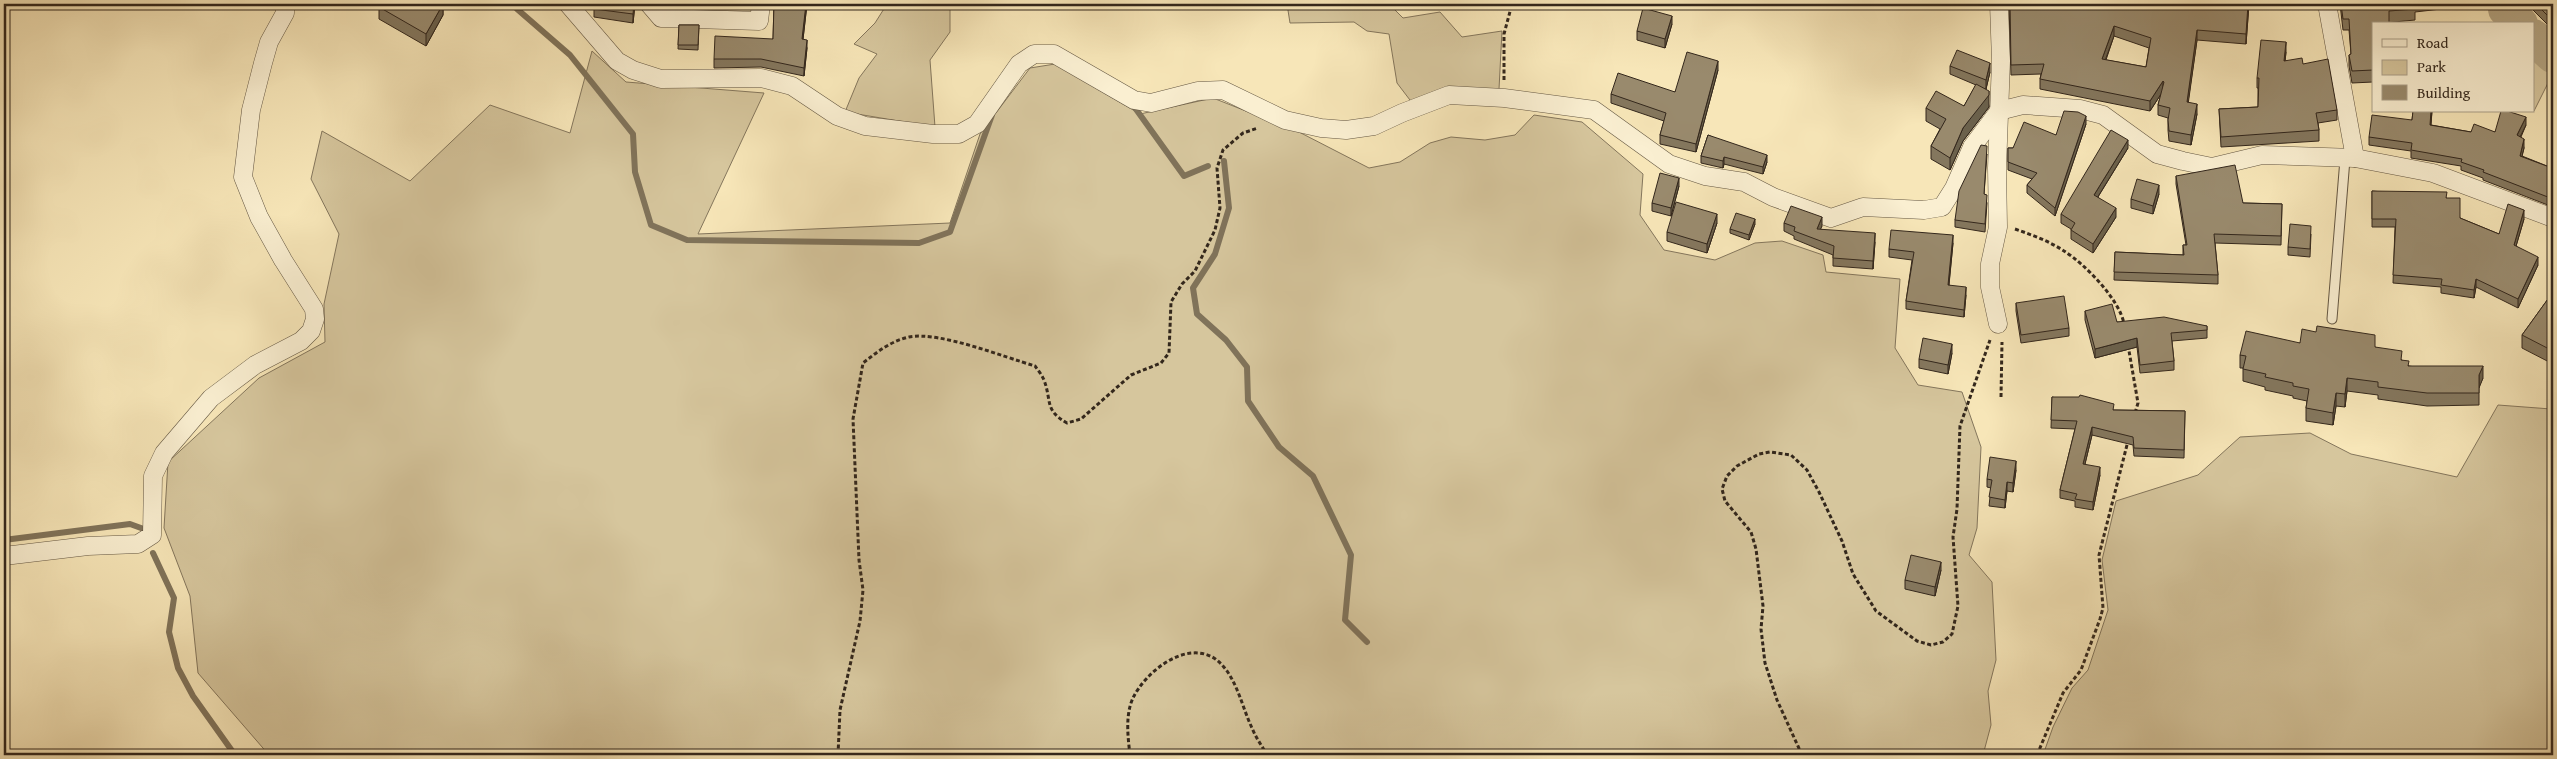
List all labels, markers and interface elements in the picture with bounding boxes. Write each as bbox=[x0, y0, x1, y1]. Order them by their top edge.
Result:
legend bbox=[2372, 22, 2534, 112]
text: Road bbox=[2417, 32, 2448, 53]
text: Park bbox=[2417, 56, 2446, 77]
text: Building bbox=[2417, 82, 2471, 103]

